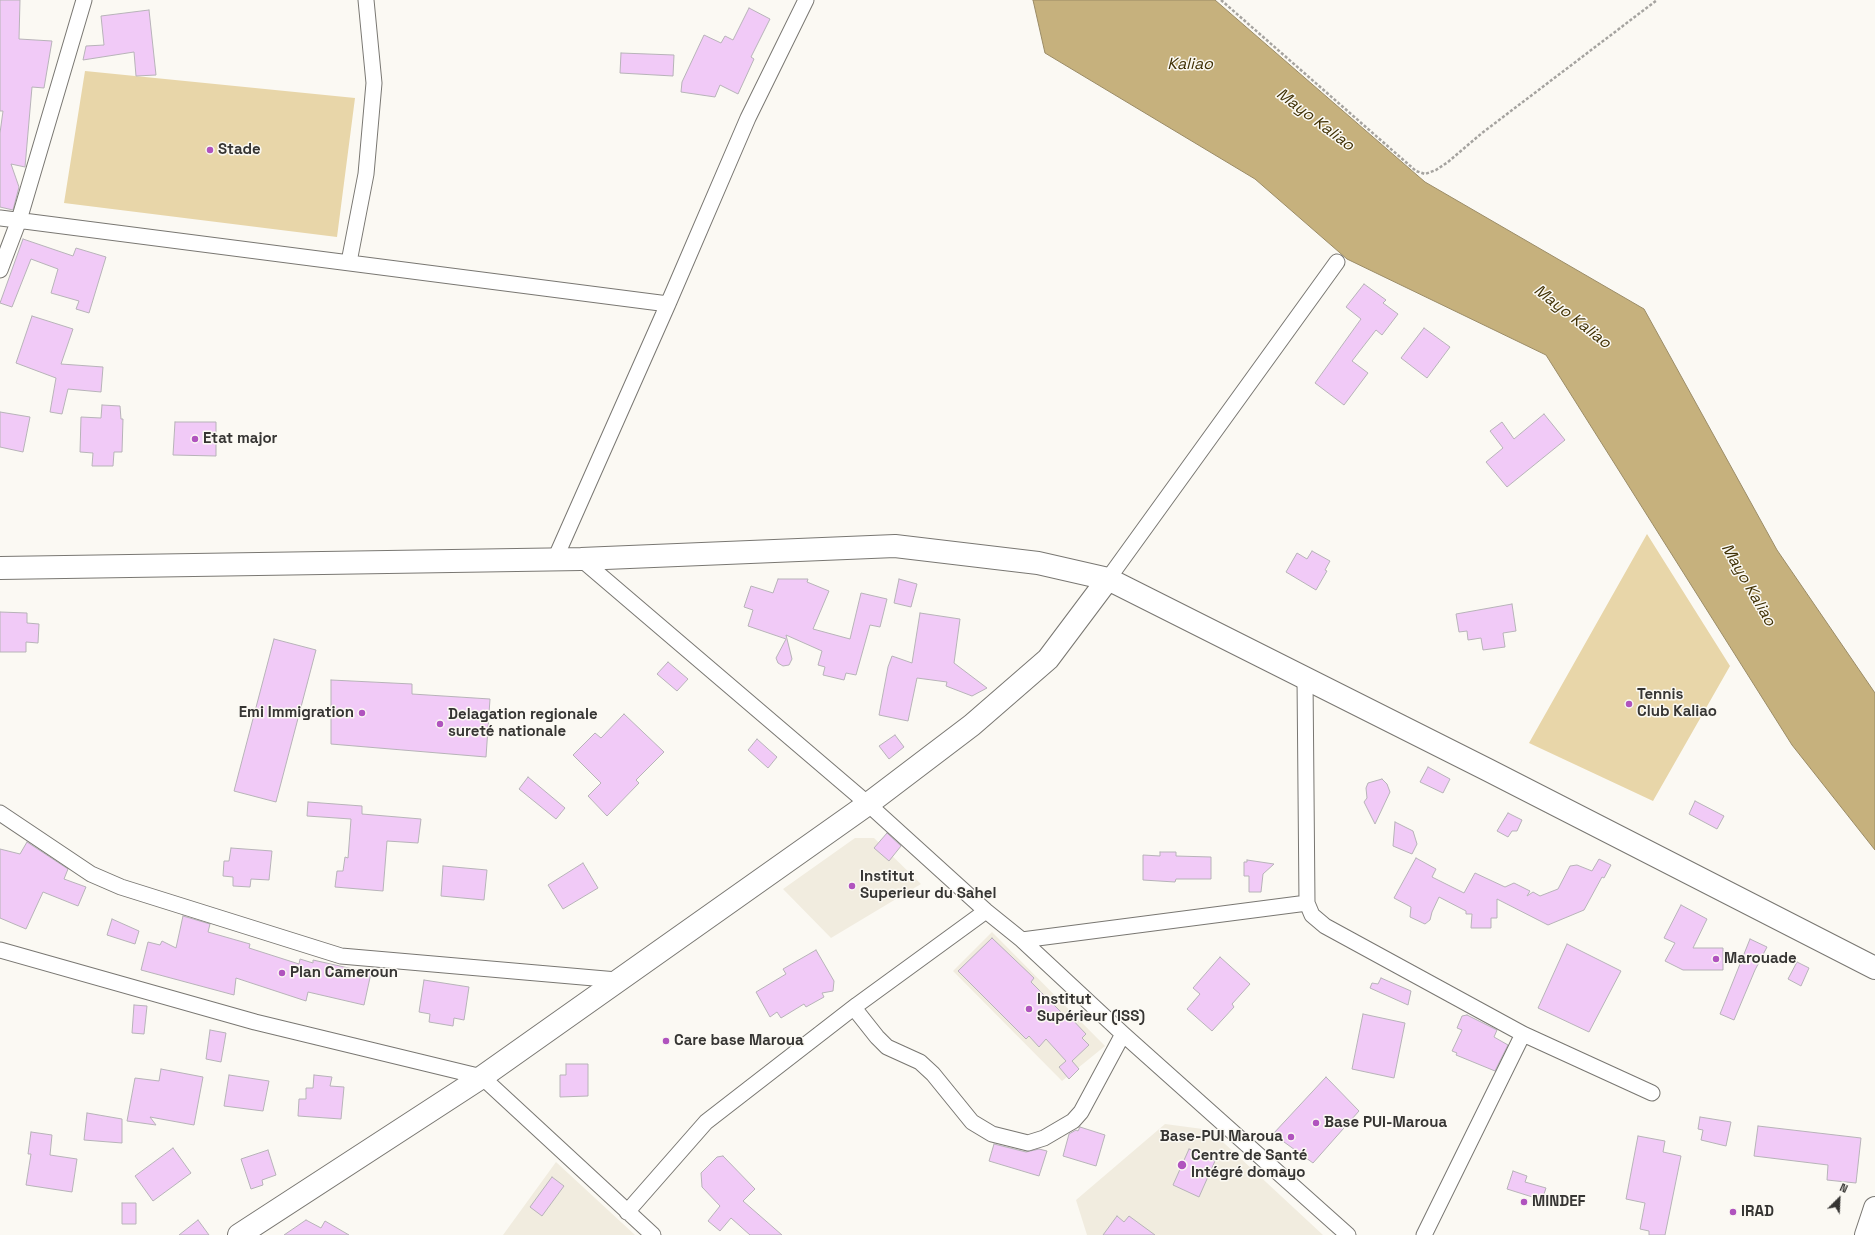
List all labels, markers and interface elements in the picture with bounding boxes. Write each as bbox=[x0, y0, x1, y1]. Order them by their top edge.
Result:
water label: Kaliao bbox=[1167, 55, 1213, 75]
water label: Mayo Kaliao bbox=[1272, 85, 1358, 155]
place label: Stade bbox=[218, 141, 261, 159]
marker: Stade bbox=[205, 145, 215, 155]
water label: Mayo Kaliao bbox=[1530, 281, 1614, 353]
place label: Etat major bbox=[203, 430, 278, 448]
marker: Etat major bbox=[190, 434, 200, 444]
water label: Mayo Kaliao bbox=[1717, 540, 1779, 630]
place label: Tennis Club Kaliao bbox=[1637, 686, 1717, 721]
marker: Tennis Club Kaliao bbox=[1624, 699, 1634, 709]
place label: Emi Immigration bbox=[239, 704, 354, 722]
place label: Delagation regionale sureté nationale bbox=[448, 706, 598, 741]
marker: Emi Immigration bbox=[357, 708, 367, 718]
marker: Delagation regionale sureté nationale bbox=[435, 719, 445, 729]
place label: Institut Superieur du Sahel bbox=[860, 868, 996, 903]
marker: Institut Superieur du Sahel bbox=[847, 881, 857, 891]
place label: Marouade bbox=[1724, 950, 1797, 968]
marker: Marouade bbox=[1711, 954, 1721, 964]
place label: Plan Cameroun bbox=[290, 964, 398, 982]
marker: Plan Cameroun bbox=[277, 968, 287, 978]
place label: Institut Supérieur (ISS) bbox=[1037, 991, 1145, 1026]
marker: Institut Supérieur (ISS) bbox=[1024, 1004, 1034, 1014]
place label: Care base Maroua bbox=[674, 1032, 804, 1050]
marker: Care base Maroua bbox=[661, 1036, 671, 1046]
place label: Base PUI-Maroua bbox=[1324, 1114, 1447, 1132]
marker: Base PUI-Maroua bbox=[1311, 1118, 1321, 1128]
place label: Base-PUI Maroua bbox=[1160, 1128, 1283, 1146]
marker: Base-PUI Maroua bbox=[1286, 1132, 1296, 1142]
place label: Centre de Santé Intégré domayo bbox=[1191, 1147, 1307, 1182]
marker: Centre de Santé Intégré domayo bbox=[1176, 1159, 1188, 1171]
north arrow bbox=[1819, 1179, 1859, 1219]
text: N bbox=[1838, 1180, 1850, 1196]
place label: MINDEF bbox=[1532, 1193, 1586, 1211]
marker: MINDEF bbox=[1519, 1197, 1529, 1207]
place label: IRAD bbox=[1741, 1203, 1774, 1221]
marker: IRAD bbox=[1728, 1207, 1738, 1217]

